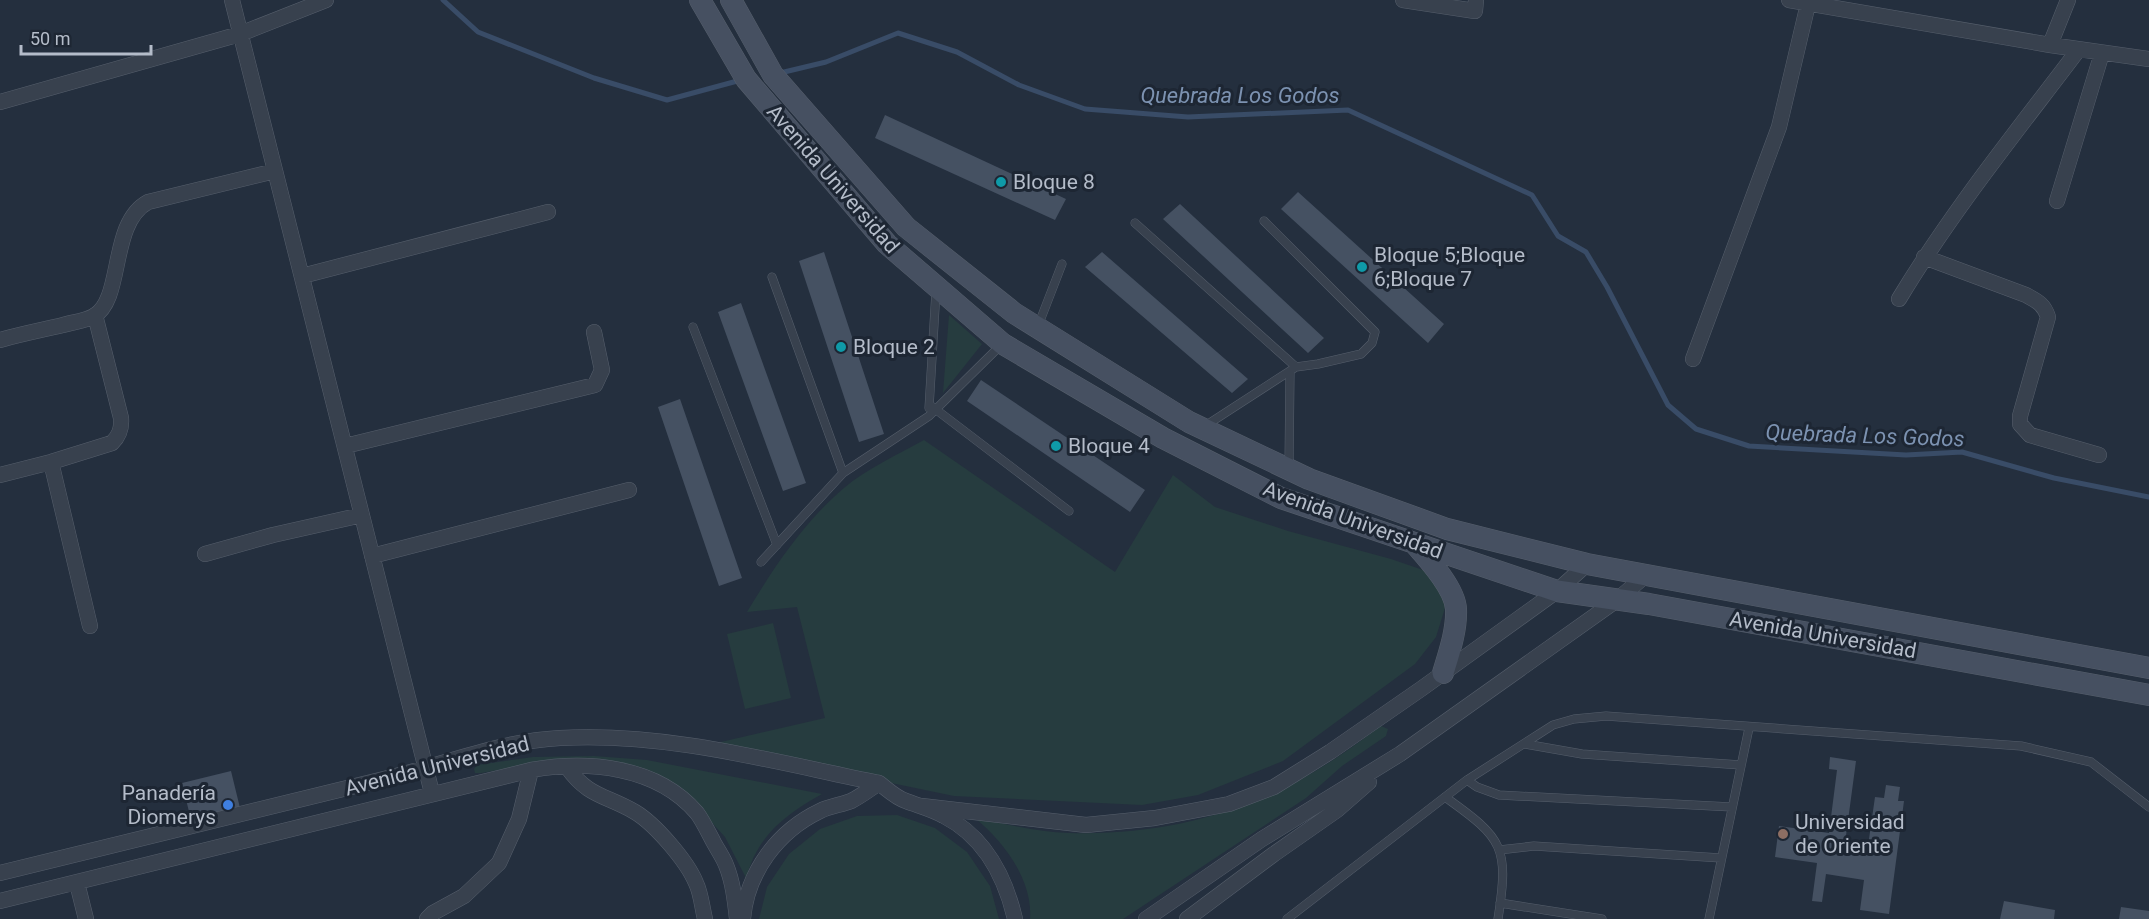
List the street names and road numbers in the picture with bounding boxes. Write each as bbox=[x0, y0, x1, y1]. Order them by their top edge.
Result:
street label: Avenida Universidad bbox=[762, 100, 904, 258]
street label: Avenida Universidad bbox=[1260, 476, 1446, 564]
street label: Avenida Universidad bbox=[1728, 607, 1918, 663]
street label: Avenida Universidad bbox=[342, 731, 532, 801]

